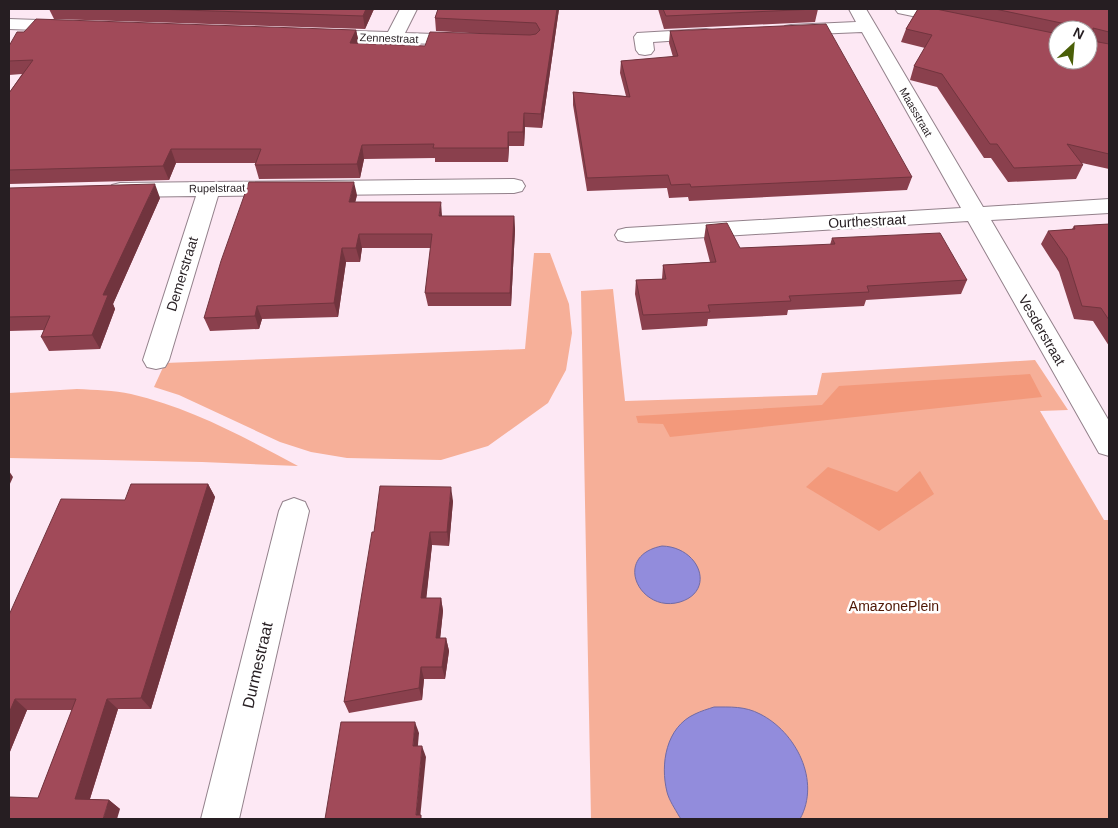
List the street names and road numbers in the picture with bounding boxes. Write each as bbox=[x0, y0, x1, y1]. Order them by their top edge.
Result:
street label: Zennestraat bbox=[359, 31, 419, 45]
street label: Maasstraat bbox=[897, 85, 935, 139]
street label: Rupelstraat bbox=[189, 182, 245, 194]
street label: Ourthestraat bbox=[828, 211, 906, 231]
street label: Demerstraat bbox=[163, 235, 201, 313]
street label: Vesderstraat bbox=[1015, 292, 1069, 368]
street label: Durmestraat bbox=[239, 620, 276, 710]

